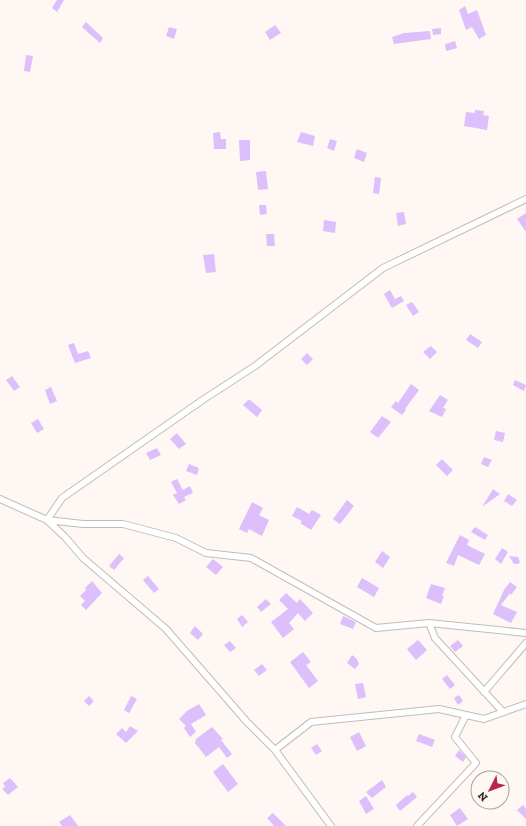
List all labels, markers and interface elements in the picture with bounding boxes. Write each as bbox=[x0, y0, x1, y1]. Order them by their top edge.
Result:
north arrow bbox=[470, 770, 510, 810]
text: N bbox=[475, 788, 491, 804]

